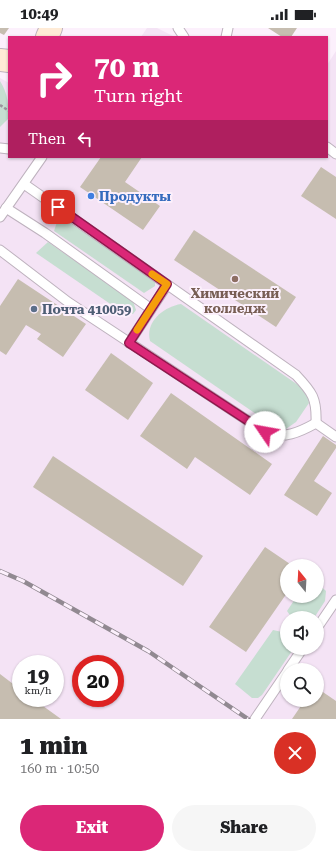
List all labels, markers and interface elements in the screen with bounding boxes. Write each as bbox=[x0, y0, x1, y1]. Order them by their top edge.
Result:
text: 10:49 bbox=[20, 5, 58, 23]
text: 70 m bbox=[94, 51, 159, 84]
icon: right bbox=[28, 52, 80, 104]
text: Turn right bbox=[94, 85, 182, 106]
icon: left bbox=[74, 128, 96, 150]
text: Then bbox=[28, 130, 66, 148]
place label: Продукты bbox=[99, 189, 171, 204]
pin bbox=[41, 190, 75, 224]
marker: Продукты bbox=[86, 191, 96, 201]
icon: arrive bbox=[47, 196, 69, 218]
marker: Химический колледж bbox=[230, 274, 240, 284]
place label: Химический колледж bbox=[191, 286, 279, 316]
place label: Почта 410059 bbox=[42, 302, 131, 317]
marker: Почта 410059 bbox=[29, 304, 39, 314]
position arrow bbox=[244, 411, 286, 453]
north arrow bbox=[280, 559, 324, 603]
map controls bbox=[280, 559, 324, 707]
button: sound bbox=[280, 611, 324, 655]
speed limit sign: 20 bbox=[72, 655, 124, 707]
button: search bbox=[280, 663, 324, 707]
text: 19 bbox=[27, 664, 49, 688]
text: km/h bbox=[25, 685, 51, 696]
text: 1 min bbox=[20, 732, 87, 760]
button: close bbox=[274, 732, 316, 774]
text: 160 m · 10:50 bbox=[20, 761, 99, 776]
button: Exit bbox=[20, 805, 164, 851]
button: Share bbox=[172, 805, 316, 851]

